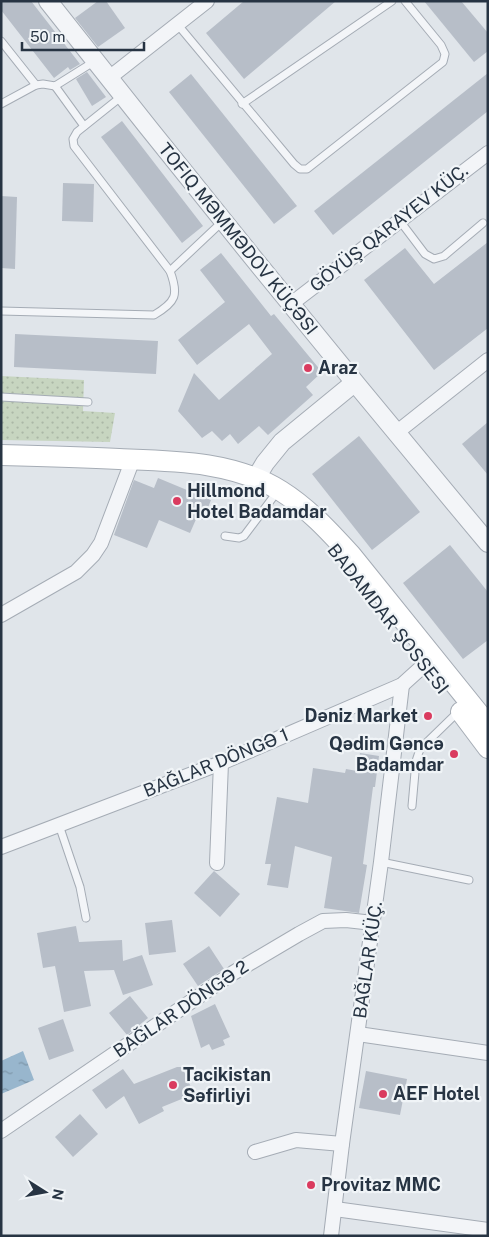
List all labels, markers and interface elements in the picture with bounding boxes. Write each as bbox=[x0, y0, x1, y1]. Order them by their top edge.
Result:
scale bar bbox=[22, 20, 145, 52]
text: 50 m bbox=[30, 28, 65, 45]
street label: TOFIQ MƏMMƏDOV KÜÇƏSI bbox=[154, 138, 323, 339]
street label: GÖYÜŞ QARAYEV KÜÇ. bbox=[305, 159, 472, 296]
place label: Araz bbox=[318, 357, 357, 378]
marker: Araz bbox=[302, 362, 314, 374]
place label: Hillmond Hotel Badamdar bbox=[187, 480, 327, 522]
marker: Hillmond Hotel Badamdar bbox=[171, 495, 183, 507]
street label: BADAMDAR ŞOSSESI bbox=[323, 540, 453, 698]
place label: Dəniz Market bbox=[305, 705, 418, 726]
marker: Dəniz Market bbox=[422, 710, 434, 722]
street label: BAĞLAR DÖNGƏ 1 bbox=[140, 723, 291, 801]
place label: Qədim Gəncə Badamdar bbox=[329, 733, 445, 775]
marker: Qədim Gəncə Badamdar bbox=[448, 748, 460, 760]
street label: BAĞLAR KÜÇ. bbox=[348, 900, 386, 1020]
street label: BAĞLAR DÖNGƏ 2 bbox=[109, 955, 252, 1061]
place label: Tacikistan Səfirliyi bbox=[183, 1064, 271, 1106]
marker: Tacikistan Səfirliyi bbox=[167, 1079, 179, 1091]
place label: AEF Hotel bbox=[393, 1083, 480, 1104]
marker: AEF Hotel bbox=[377, 1088, 389, 1100]
north arrow bbox=[20, 1167, 70, 1217]
place label: Provitaz MMC bbox=[321, 1174, 441, 1195]
marker: Provitaz MMC bbox=[305, 1179, 317, 1191]
text: N bbox=[49, 1188, 67, 1201]

